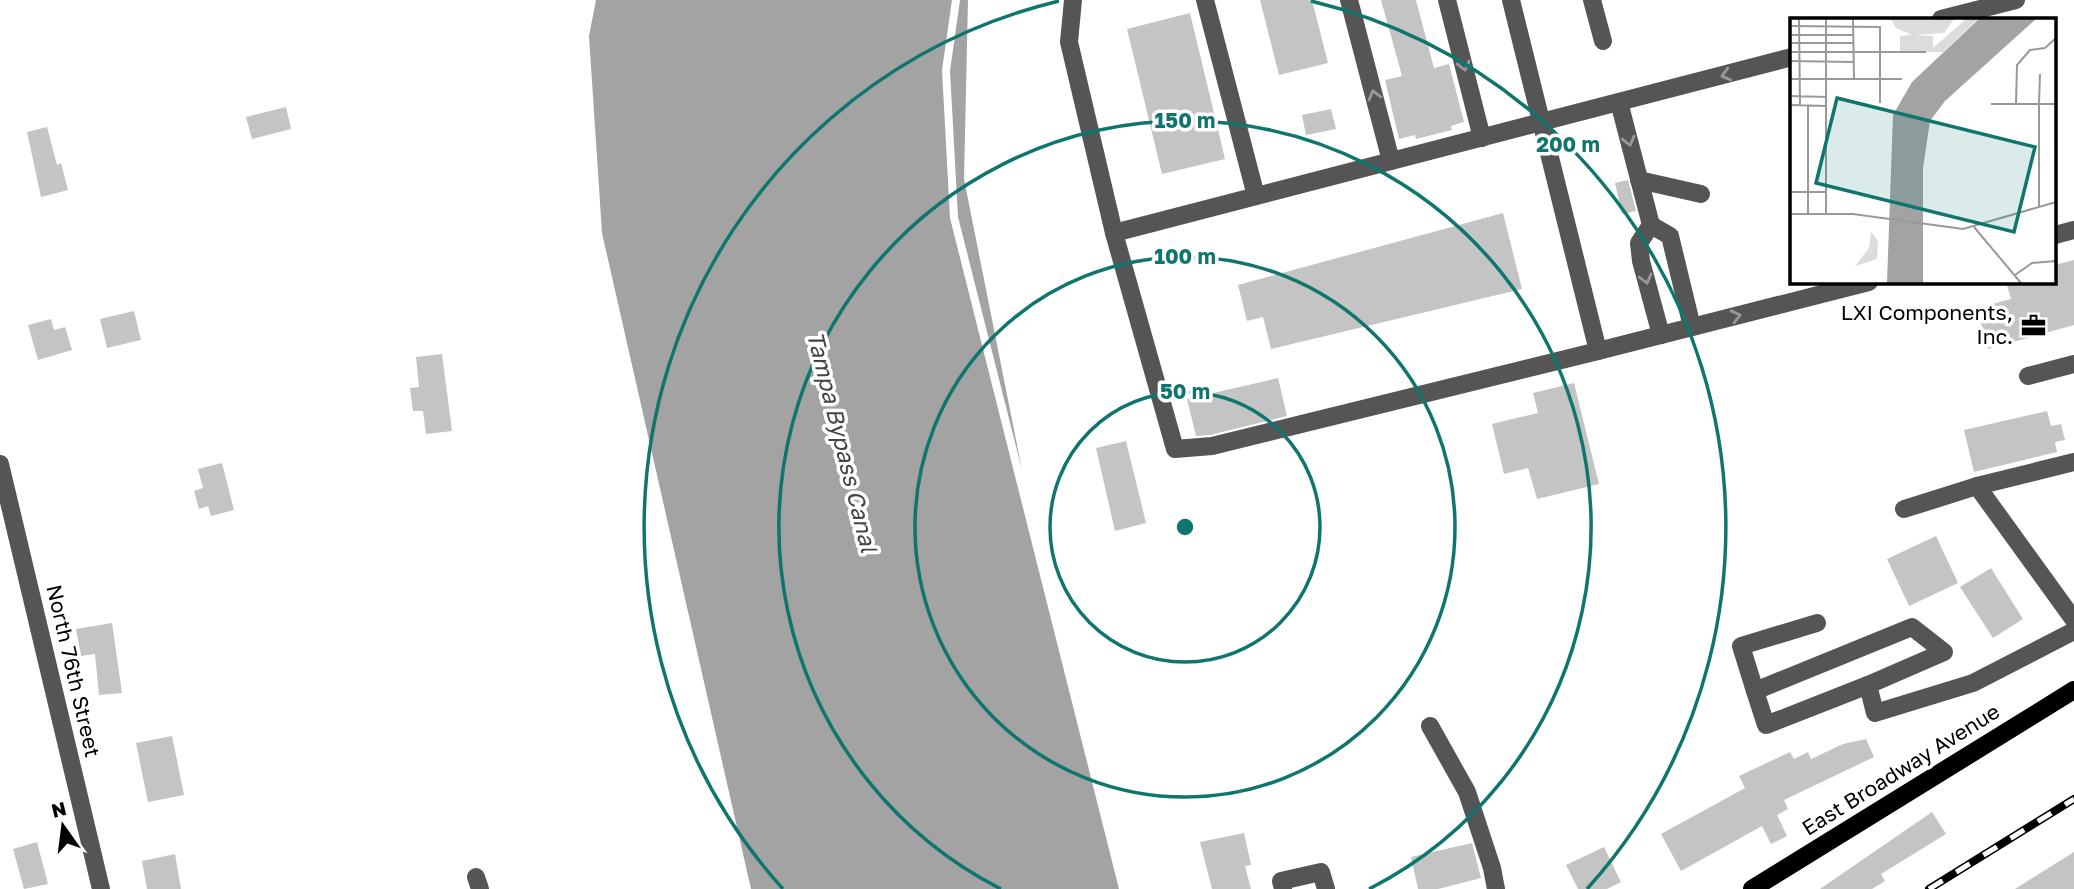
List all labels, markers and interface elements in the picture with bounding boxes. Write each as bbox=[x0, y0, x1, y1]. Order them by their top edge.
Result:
inset map bbox=[1790, 18, 2056, 284]
one-way arrow bbox=[1456, 60, 1470, 72]
one-way arrow bbox=[1720, 66, 1732, 81]
one-way arrow bbox=[1368, 89, 1382, 101]
text: 150 m bbox=[1155, 107, 1215, 133]
text: 200 m bbox=[1536, 131, 1600, 157]
one-way arrow bbox=[1621, 135, 1635, 147]
text: 100 m bbox=[1154, 243, 1216, 269]
one-way arrow bbox=[1637, 273, 1652, 285]
place label: LXI Components, Inc. bbox=[1841, 299, 2013, 349]
one-way arrow bbox=[1730, 310, 1742, 324]
office icon: LXI Components, Inc. bbox=[2019, 311, 2047, 339]
water label: Tampa Bypass Canal bbox=[802, 328, 884, 557]
text: 50 m bbox=[1160, 378, 1210, 404]
centre of rings bbox=[1173, 515, 1197, 539]
street label: North 76th Street bbox=[41, 582, 106, 760]
street label: East Broadway Avenue bbox=[1797, 698, 2004, 841]
north arrow bbox=[28, 791, 98, 861]
text: N bbox=[49, 796, 69, 822]

